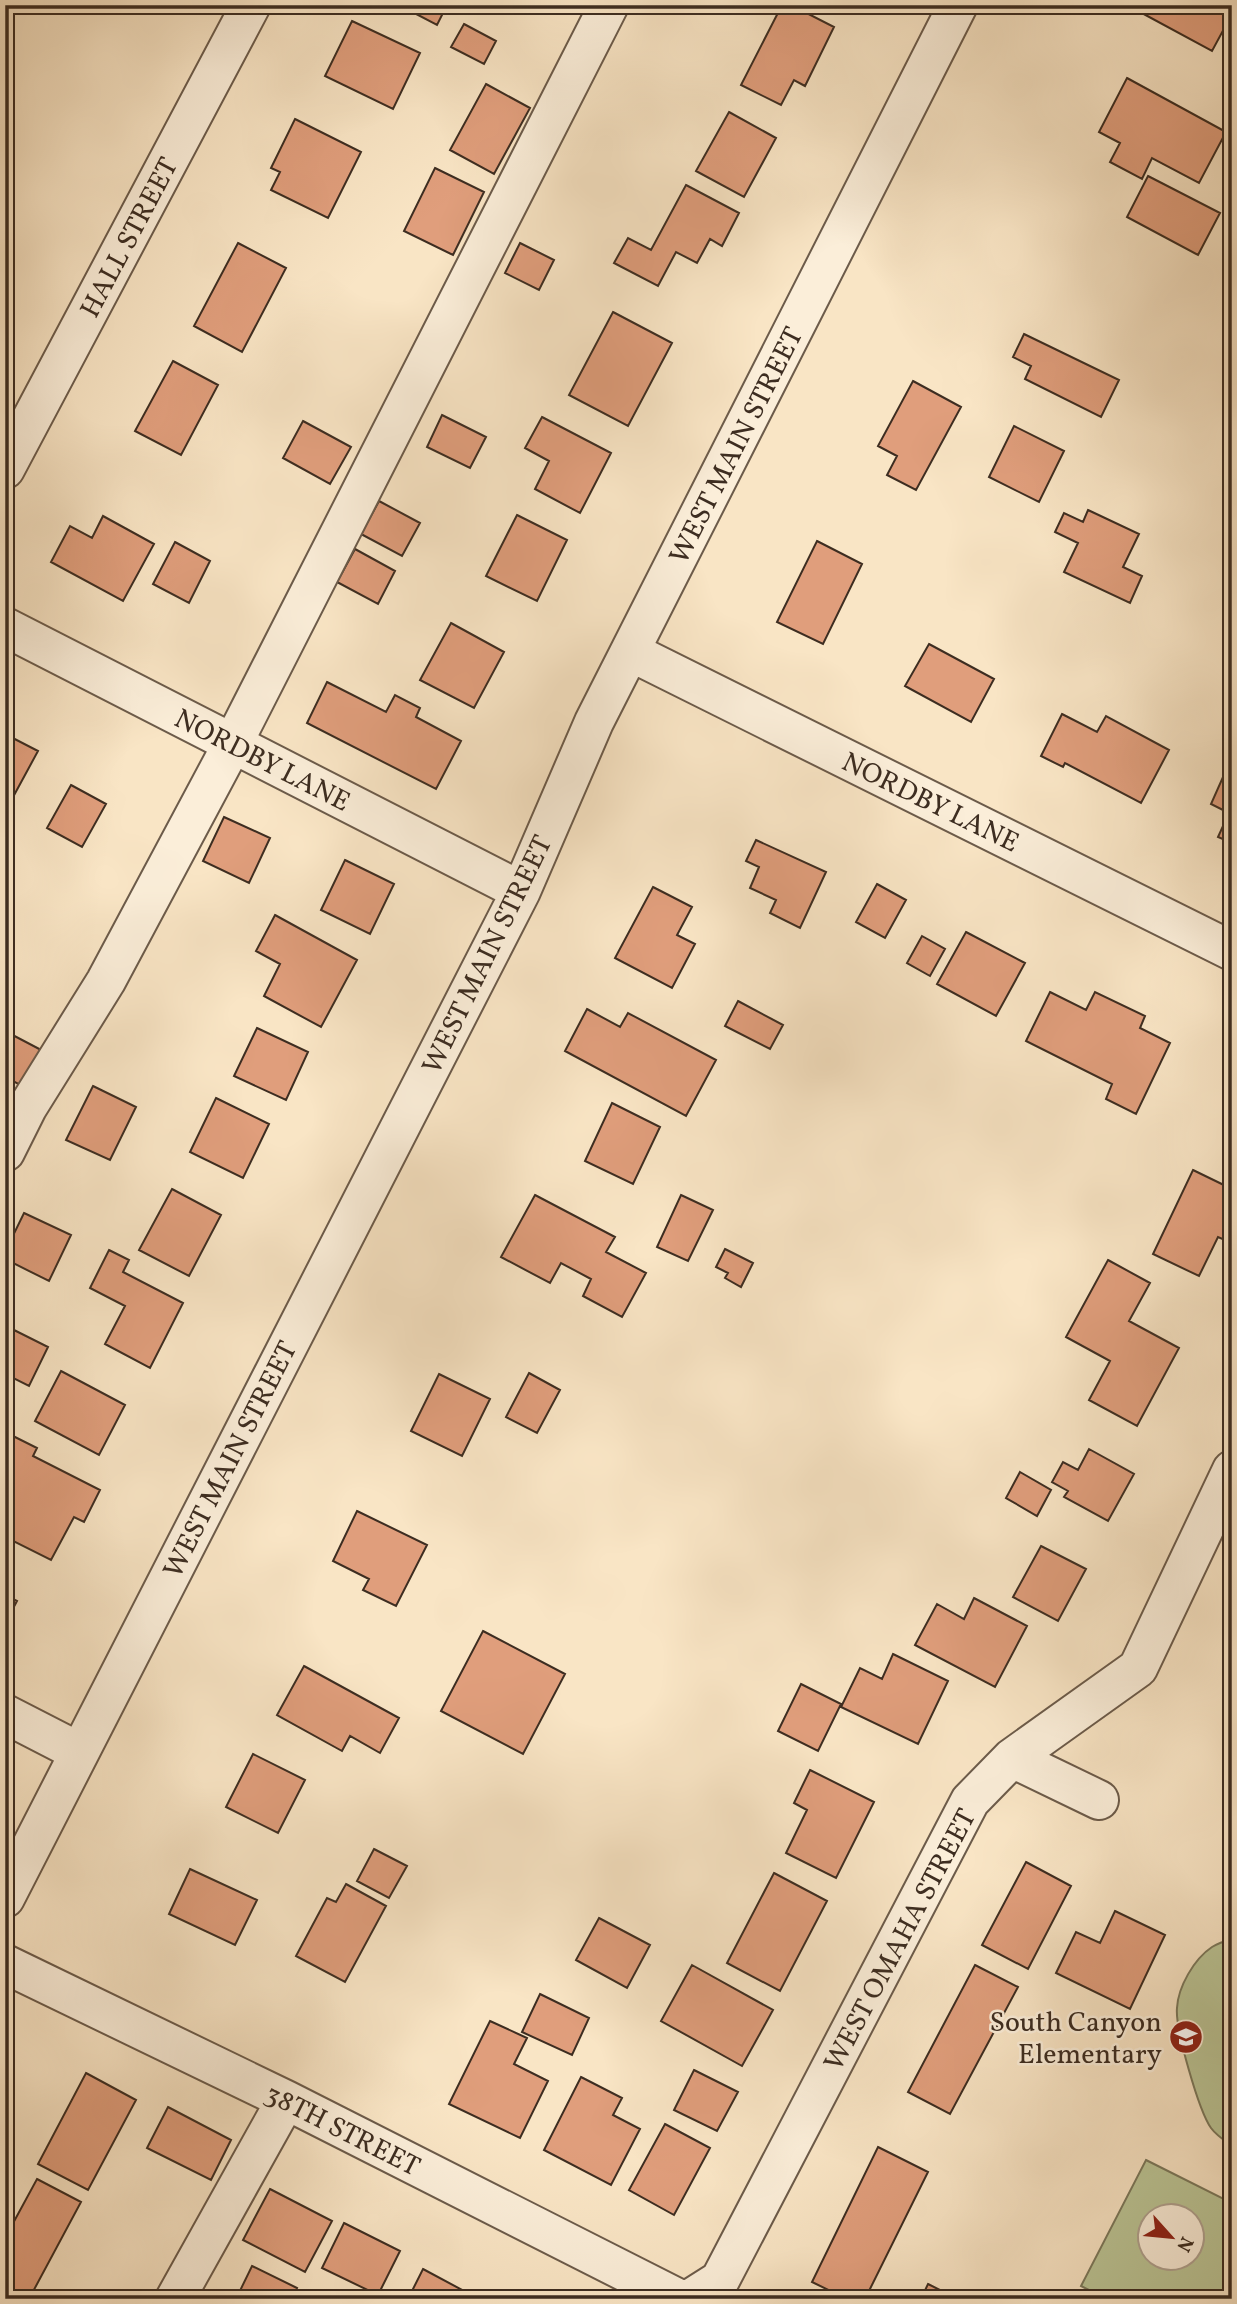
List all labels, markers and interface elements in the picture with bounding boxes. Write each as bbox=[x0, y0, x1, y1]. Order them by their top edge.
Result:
street label: HALL STREET bbox=[72, 151, 189, 325]
street label: WEST MAIN STREET bbox=[661, 321, 814, 571]
street label: NORDBY LANE bbox=[167, 700, 357, 822]
street label: NORDBY LANE bbox=[835, 743, 1025, 863]
street label: WEST MAIN STREET bbox=[413, 829, 563, 1081]
street label: WEST MAIN STREET bbox=[155, 1335, 308, 1585]
street label: WEST OMAHA STREET bbox=[816, 1802, 987, 2078]
place label: South Canyon Elementary bbox=[989, 2004, 1162, 2075]
school or university icon: South Canyon Elementary bbox=[1167, 2018, 1205, 2056]
street label: 38TH STREET bbox=[257, 2075, 426, 2187]
north arrow bbox=[1136, 2202, 1206, 2272]
text: N bbox=[1170, 2232, 1199, 2256]

